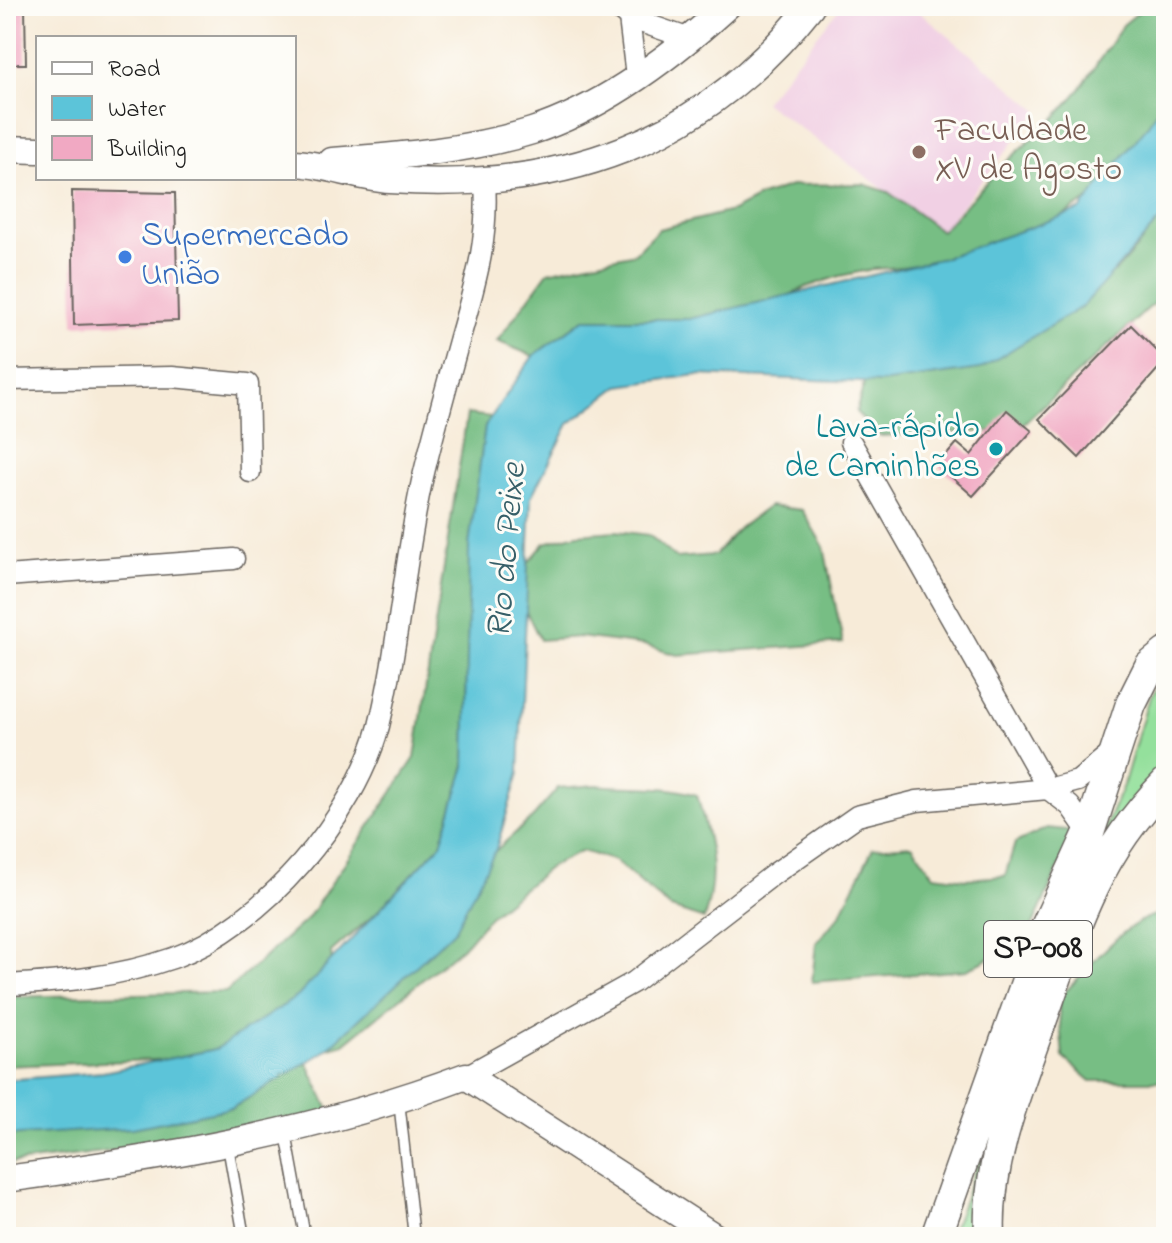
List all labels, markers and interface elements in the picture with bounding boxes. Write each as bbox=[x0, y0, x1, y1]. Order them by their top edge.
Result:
legend bbox=[36, 36, 296, 180]
text: Road bbox=[108, 53, 161, 88]
text: Water bbox=[108, 93, 166, 128]
place label: Faculdade XV de Agosto bbox=[934, 107, 1122, 196]
text: Building bbox=[107, 133, 187, 168]
marker: Faculdade XV de Agosto bbox=[910, 143, 928, 161]
place label: Supermercado União bbox=[141, 212, 349, 301]
marker: Supermercado União bbox=[116, 248, 134, 266]
place label: Lava-rápido de Caminhões bbox=[785, 404, 980, 493]
marker: Lava-rápido de Caminhões bbox=[987, 440, 1005, 458]
water label: Rio do Peixe bbox=[474, 459, 542, 641]
road number: SP-008 bbox=[984, 921, 1092, 977]

